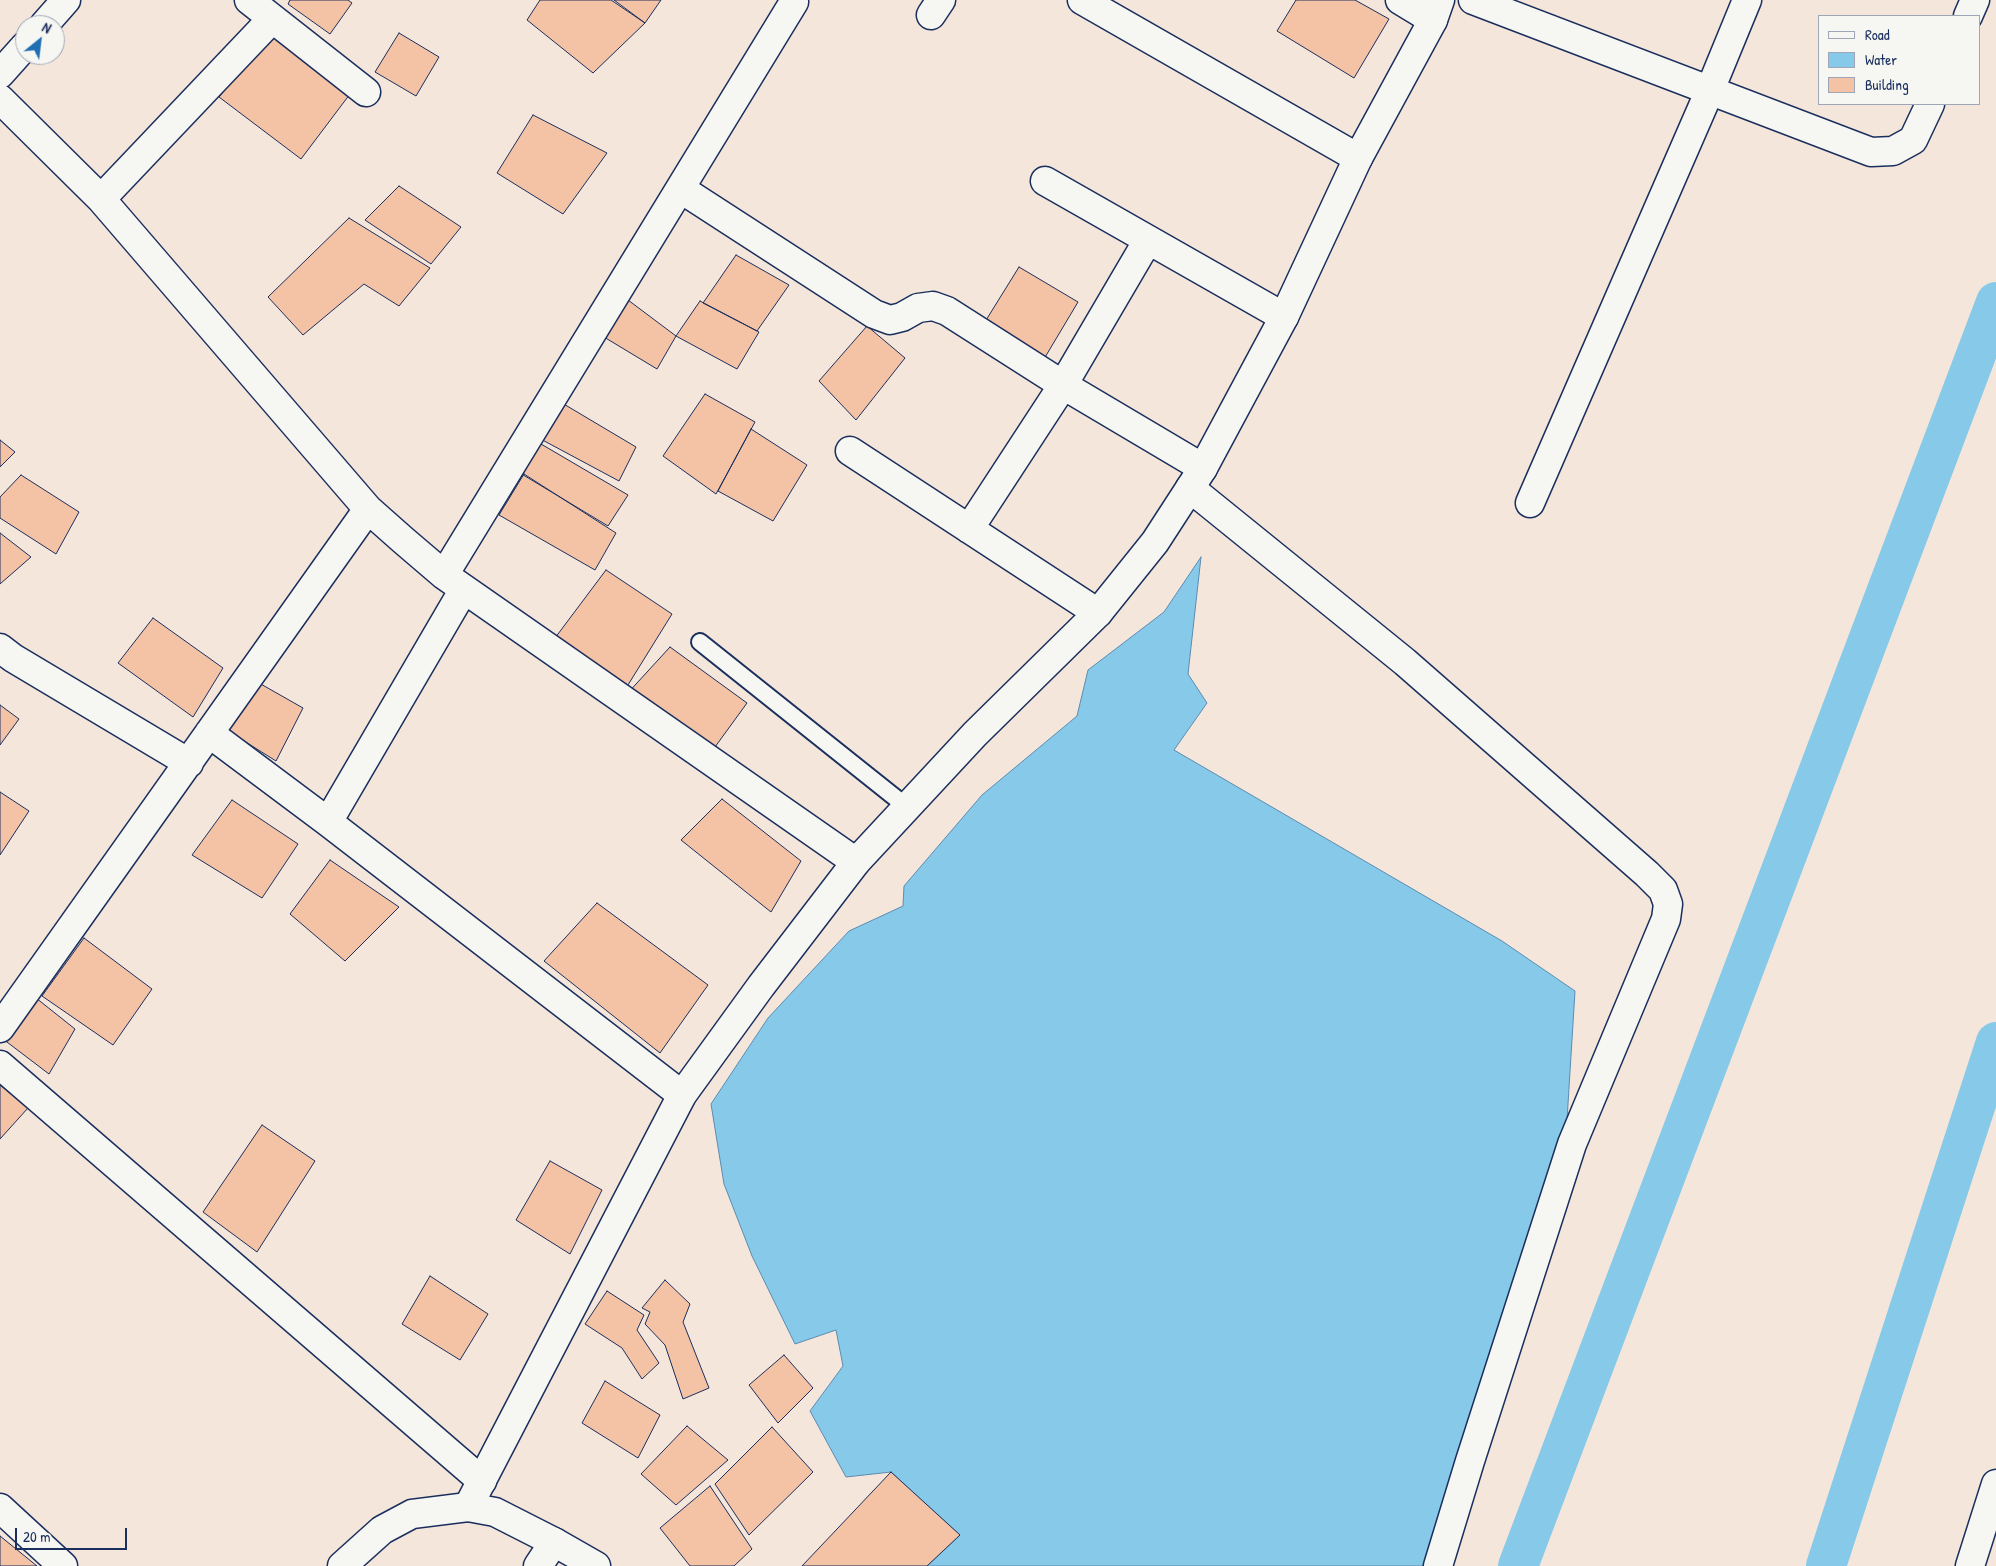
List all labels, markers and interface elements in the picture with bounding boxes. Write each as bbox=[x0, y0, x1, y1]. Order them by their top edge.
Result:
north arrow bbox=[15, 15, 65, 65]
legend bbox=[1818, 15, 1981, 105]
text: N bbox=[39, 17, 55, 37]
text: Road bbox=[1865, 24, 1890, 45]
text: Water bbox=[1865, 49, 1897, 70]
text: Building bbox=[1865, 74, 1909, 95]
scale bar bbox=[18, 1518, 130, 1550]
text: 20 m bbox=[23, 1526, 50, 1547]

